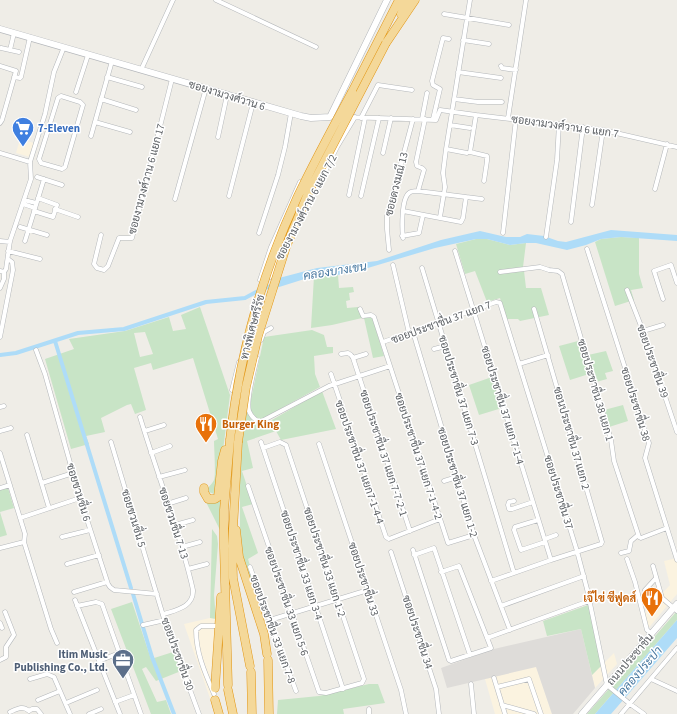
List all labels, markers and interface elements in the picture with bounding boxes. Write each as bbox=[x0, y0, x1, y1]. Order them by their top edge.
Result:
street label: ซอยงามวงศ์วาน 6 bbox=[187, 76, 268, 114]
street label: ซอยงามวงศ์วาน 6 แยก 7 bbox=[510, 111, 620, 141]
supermarket icon: 7-Eleven bbox=[10, 115, 36, 148]
place label: 7-Eleven bbox=[38, 121, 80, 136]
street label: ซอยงามวงศ์วาน 6 แยก 17 bbox=[124, 122, 168, 236]
street label: ซอยดวงมณี 13 bbox=[380, 150, 412, 218]
street label: ซอยงามวงศ์วาน 6 แยก 7/2 bbox=[271, 151, 341, 263]
water label: คลองบางเขน bbox=[302, 258, 368, 285]
street label: ทางพิเศษศรีรัช bbox=[236, 292, 268, 361]
street label: ซอยประชาชื่น 37 แยก 7 bbox=[388, 294, 493, 348]
street label: ซอยประชาชื่น 39 bbox=[633, 321, 676, 400]
street label: ซอยประชาชื่น 37 แยก 7-3 bbox=[435, 332, 486, 447]
street label: ซอยประชาชื่น 38 แยก 1 bbox=[574, 336, 621, 443]
street label: ซอยประชาชื่น 37 แยก 7-1-4 bbox=[477, 343, 532, 467]
street label: ซอยประชาชื่น 38 bbox=[617, 364, 658, 444]
street label: ซอนประชาชื่น 37 แยก 2 bbox=[550, 384, 597, 491]
street label: ซอยประชาชื่น 37 แยก 7-7-2-1 bbox=[356, 387, 415, 518]
street label: ซอยประชาชื่น 37 แยก 7-1-4-2 bbox=[391, 390, 450, 521]
street label: ซอยประชาชื่น 37 แยก7-1-4-4 bbox=[331, 397, 392, 527]
restaurant icon: Burger King bbox=[193, 411, 219, 444]
place label: Burger King bbox=[222, 417, 279, 432]
street label: ซอยประชาชื่น 37 แยก 1-2 bbox=[434, 424, 485, 539]
street label: ซอยประชาชื่น 37 bbox=[540, 452, 581, 531]
street label: ซอยชวนชื่น 6 bbox=[63, 460, 98, 524]
street label: ซอยชวนชื่น 7-13 bbox=[155, 484, 196, 561]
street label: ซอยชวนชื่น 5 bbox=[118, 486, 153, 549]
street label: ซอยประชาชื่น 33 แยก 1-2 bbox=[300, 504, 353, 619]
street label: ซอยประชาชื่น 33 แยก 3-4 bbox=[277, 507, 330, 622]
street label: ซอยประชาชื่น 33 bbox=[345, 539, 386, 618]
street label: ซอยประชาชื่น 33 แยก 5-6 bbox=[261, 543, 316, 658]
street label: ซอยประชาชื่น 33 แยก 7-8 bbox=[246, 571, 303, 686]
restaurant icon: เจ๊ไข่ ซีฟูดส์ bbox=[639, 585, 665, 618]
place label: เจ๊ไข่ ซีฟูดส์ bbox=[583, 590, 637, 606]
street label: ซอยประชาชื่น 34 bbox=[399, 592, 440, 671]
street label: ซอยประชาชื่น 30 bbox=[157, 614, 201, 693]
street label: ถนนประชาชื่น bbox=[601, 627, 657, 689]
water label: คลองประปา bbox=[614, 643, 667, 700]
place label: Itim Music Publishing Co., Ltd. bbox=[14, 647, 108, 675]
office icon: Itim Music Publishing Co., Ltd. bbox=[110, 647, 136, 680]

